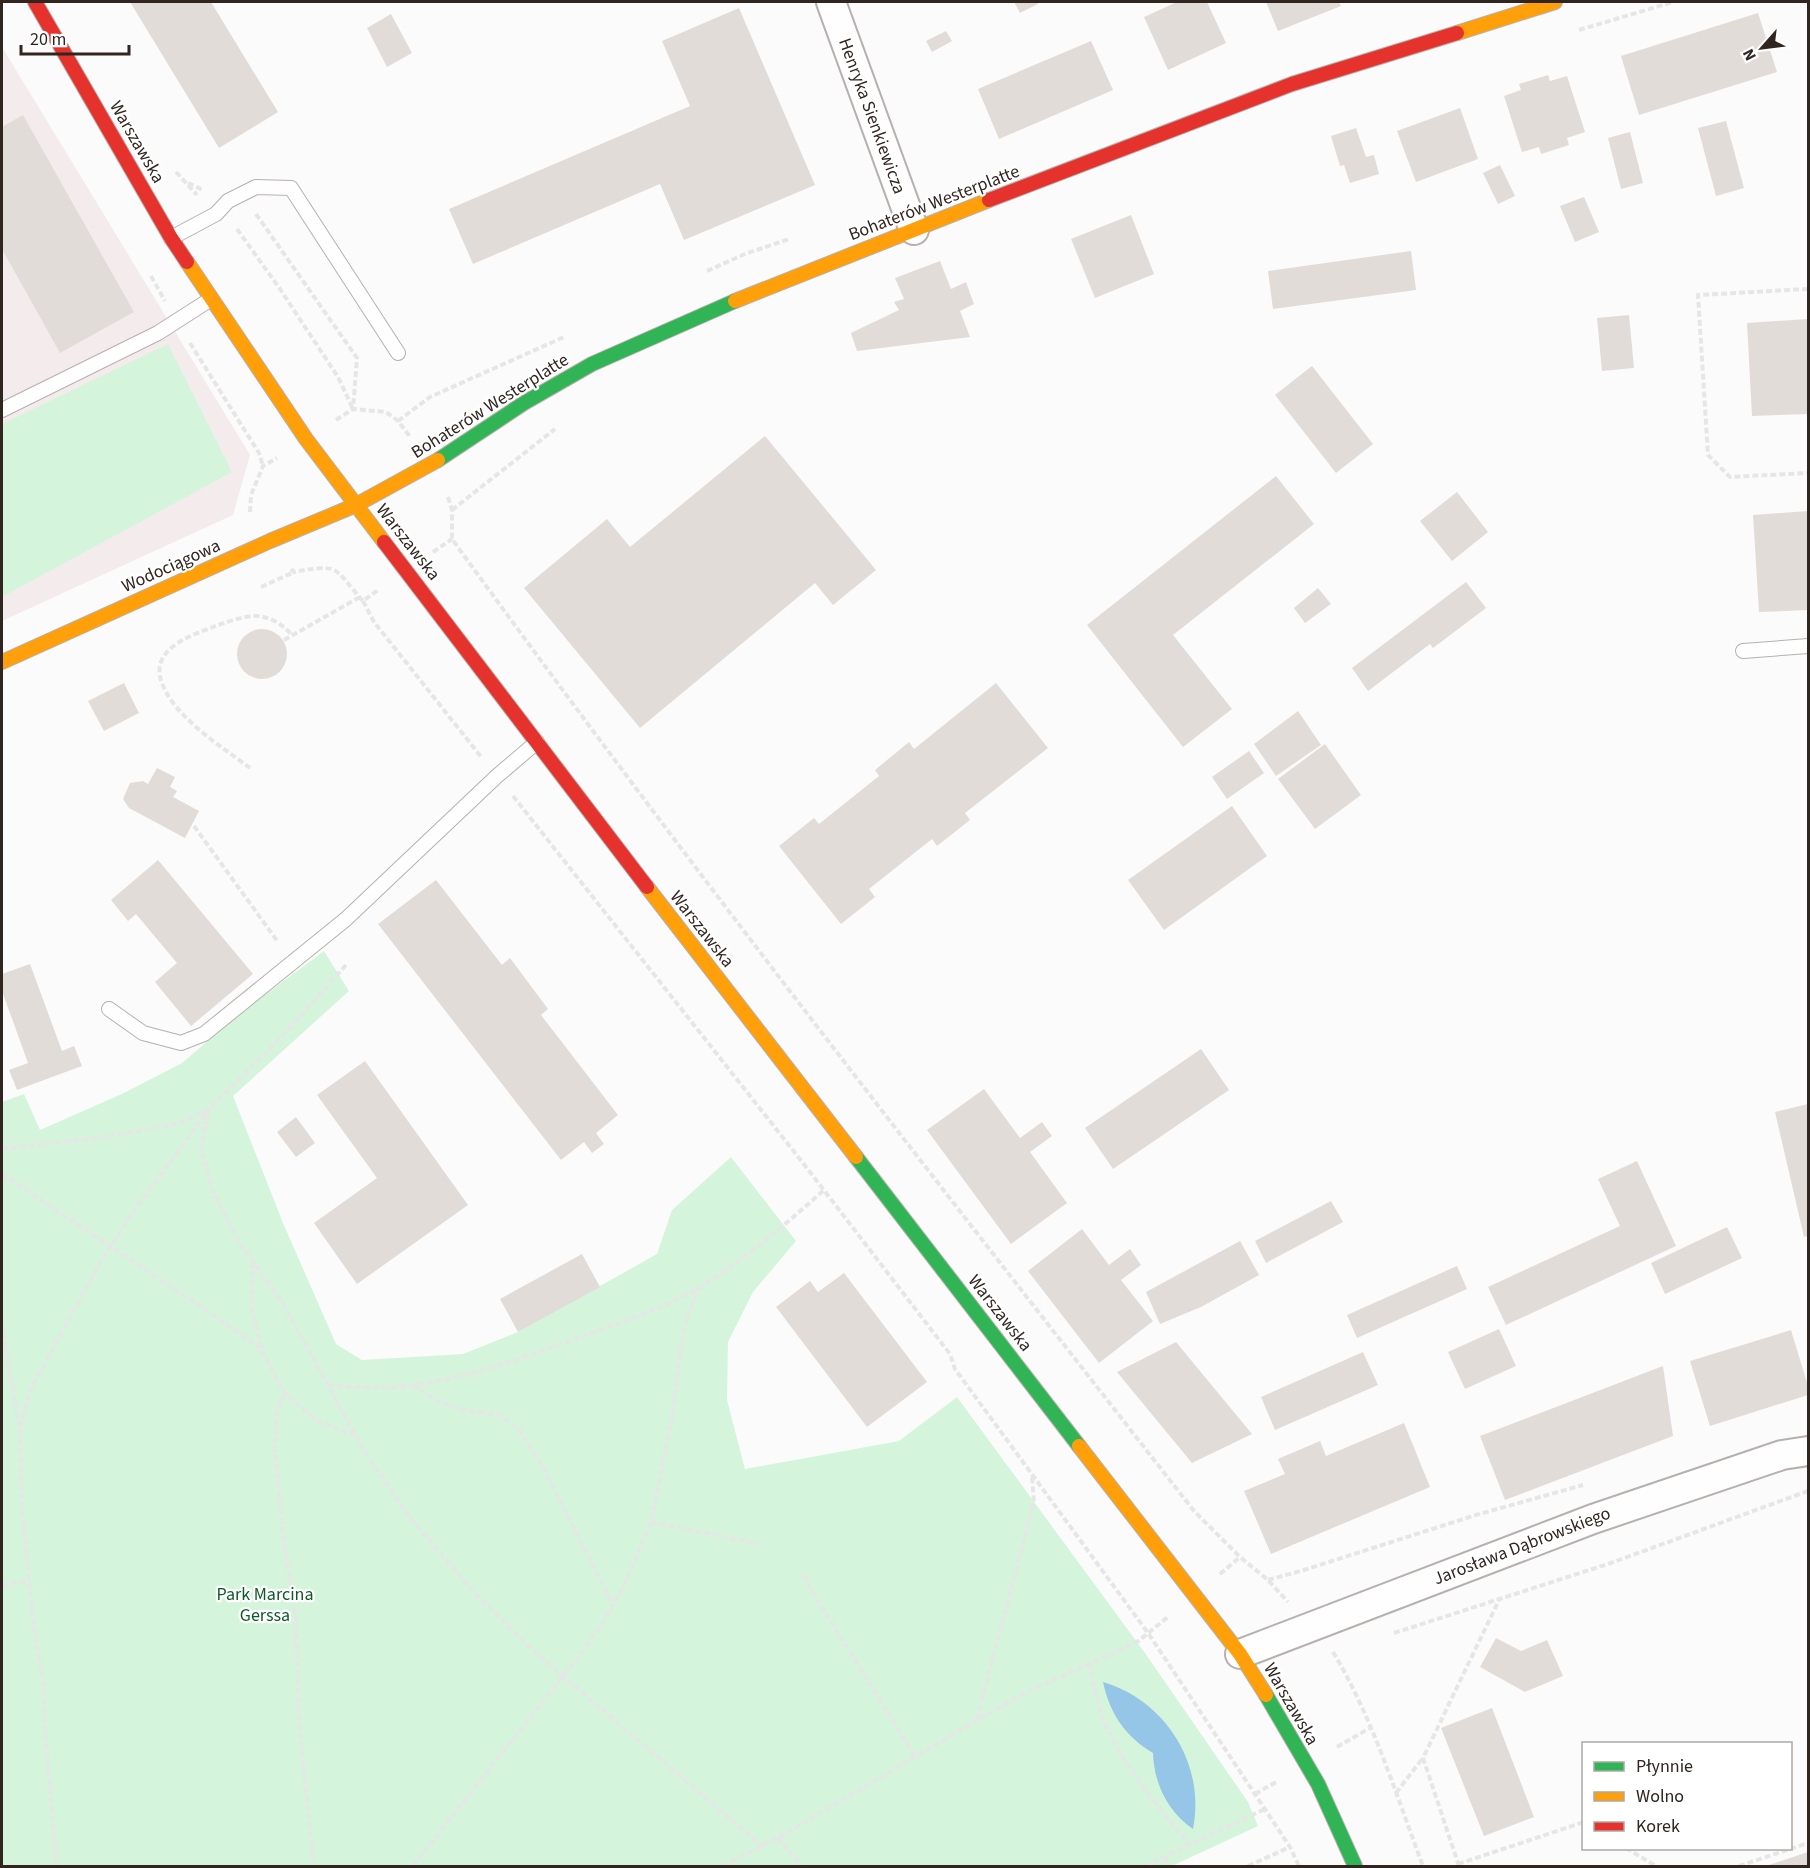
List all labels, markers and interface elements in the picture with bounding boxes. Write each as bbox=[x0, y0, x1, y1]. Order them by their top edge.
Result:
scale bar bbox=[21, 18, 129, 56]
north arrow bbox=[1732, 18, 1792, 78]
text: 20 m bbox=[30, 27, 66, 52]
street label: Henryka Sienkiewicza bbox=[832, 35, 912, 197]
text: N bbox=[1737, 45, 1762, 64]
street label: Warszawska bbox=[103, 96, 171, 188]
street label: Bohaterów Westerplatte bbox=[845, 159, 1023, 247]
street label: Bohaterów Westerplatte bbox=[407, 347, 574, 465]
street label: Warszawska bbox=[370, 498, 446, 586]
street label: Wodociągowa bbox=[118, 533, 224, 599]
street label: Warszawska bbox=[664, 885, 740, 973]
street label: Warszawska bbox=[962, 1269, 1038, 1357]
street label: Jarosława Dąbrowskiego bbox=[1430, 1501, 1614, 1591]
park label: Park Marcina Gerssa bbox=[216, 1582, 314, 1628]
street label: Warszawska bbox=[1257, 1658, 1325, 1750]
legend bbox=[1582, 1742, 1792, 1850]
text: Płynnie bbox=[1636, 1754, 1693, 1779]
text: Wolno bbox=[1636, 1784, 1684, 1809]
text: Korek bbox=[1636, 1814, 1680, 1839]

